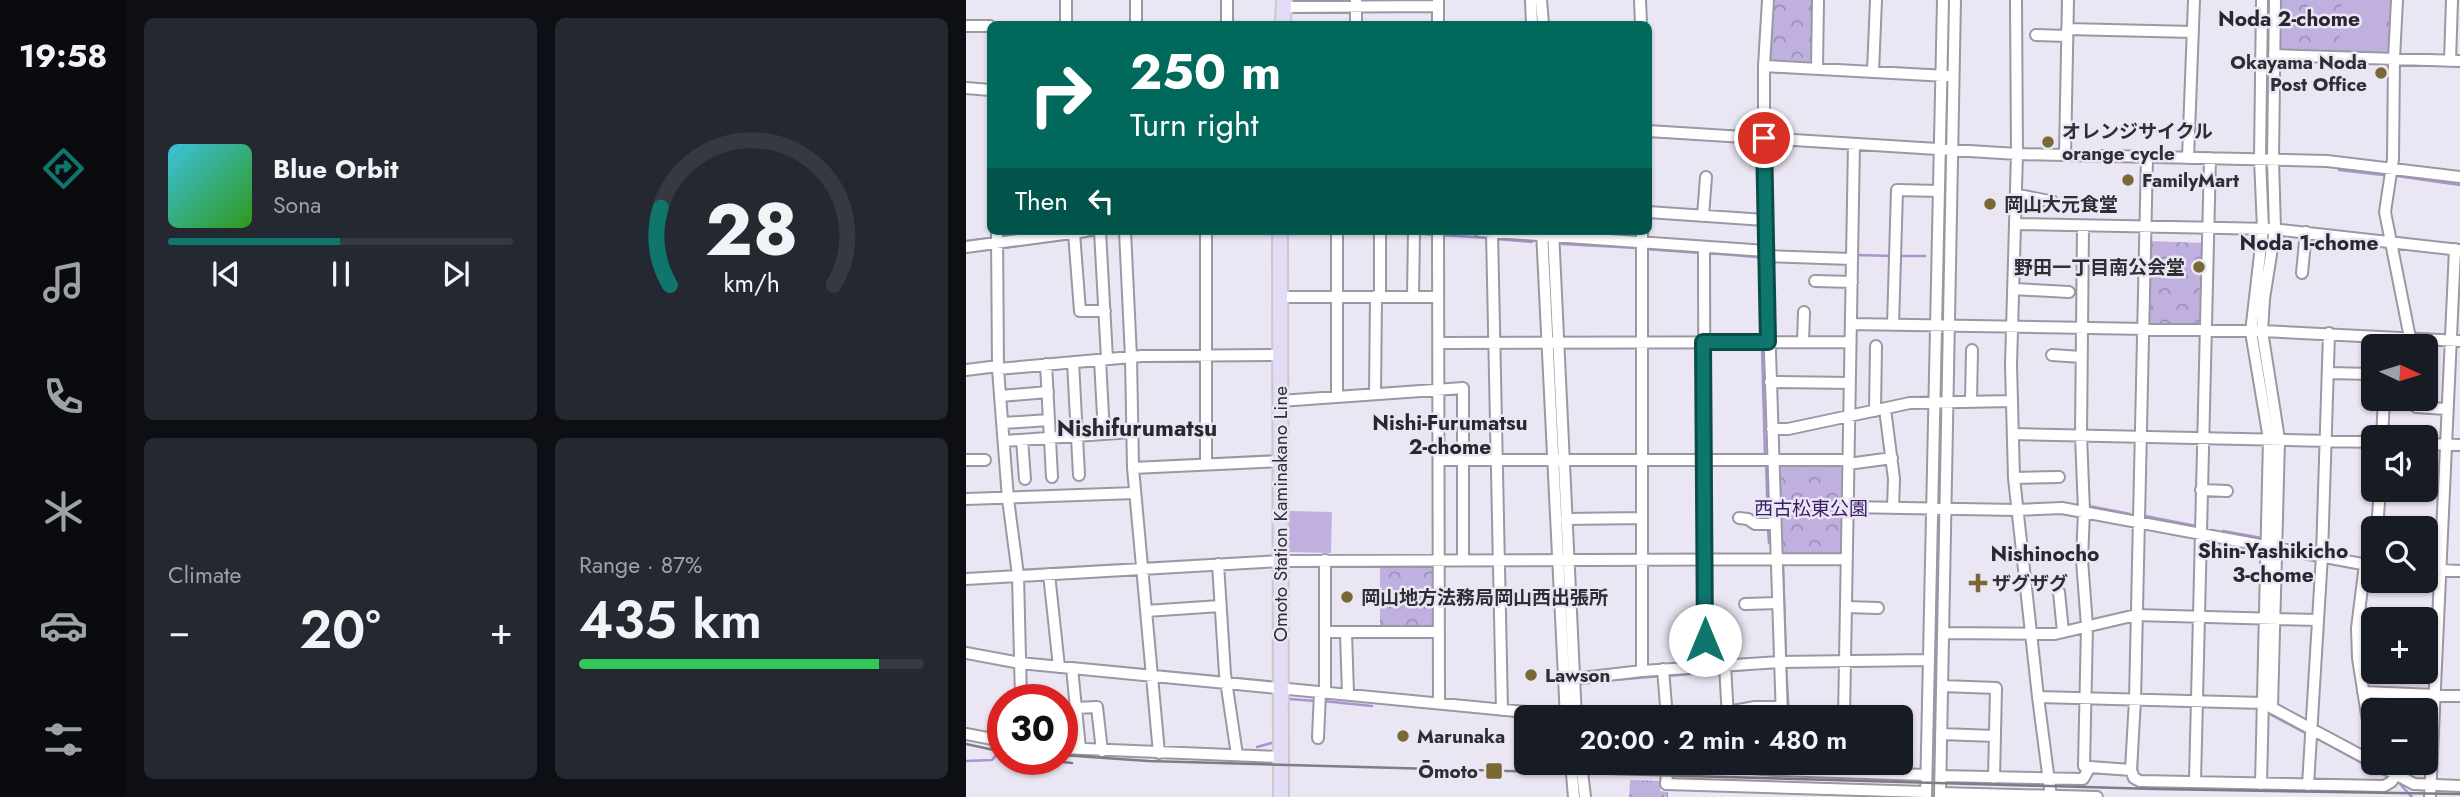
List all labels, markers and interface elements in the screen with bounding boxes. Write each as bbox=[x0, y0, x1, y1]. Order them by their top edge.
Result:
district label: Noda 2-chome bbox=[2218, 4, 2360, 34]
text: 19:58 bbox=[19, 33, 107, 79]
text: 250 m bbox=[1130, 37, 1281, 107]
icon: right bbox=[1015, 49, 1106, 140]
place label: Okayama Noda Post Office bbox=[2230, 49, 2367, 98]
marker: Okayama Noda Post Office bbox=[2373, 65, 2389, 81]
text: Turn right bbox=[1130, 102, 1259, 148]
pin bbox=[1734, 108, 1794, 168]
place label: オレンジサイクル orange cycle bbox=[2062, 118, 2213, 167]
icon: arrive bbox=[1745, 119, 1783, 157]
marker: オレンジサイクル orange cycle bbox=[2040, 134, 2056, 150]
icon: directions bbox=[39, 144, 88, 193]
text: Blue Orbit bbox=[273, 150, 398, 188]
place label: FamilyMart bbox=[2142, 167, 2239, 194]
marker: FamilyMart bbox=[2120, 172, 2136, 188]
text: 28 bbox=[705, 177, 798, 282]
text: Then bbox=[1015, 182, 1068, 220]
icon: left bbox=[1082, 182, 1120, 220]
text: Sona bbox=[273, 188, 321, 222]
place label: 岡山大元食堂 bbox=[2004, 191, 2118, 218]
marker: 岡山大元食堂 bbox=[1982, 196, 1998, 212]
district label: Noda 1-chome bbox=[2240, 228, 2378, 258]
place label: 野田一丁目南公会堂 bbox=[2014, 254, 2185, 281]
icon: previous bbox=[207, 255, 245, 293]
icon: pause bbox=[322, 255, 360, 293]
icon: next bbox=[437, 255, 475, 293]
icon: music bbox=[39, 258, 88, 307]
marker: 野田一丁目南公会堂 bbox=[2191, 259, 2207, 275]
text: km/h bbox=[723, 265, 780, 301]
north arrow bbox=[2361, 334, 2438, 411]
map controls bbox=[2361, 334, 2438, 775]
icon: phone bbox=[39, 372, 88, 421]
street label: Omoto Station Kaminakano Line bbox=[1267, 386, 1294, 642]
district label: Nishi-Furumatsu 2-chome bbox=[1372, 408, 1528, 462]
district label: Nishifurumatsu bbox=[1057, 411, 1217, 445]
button: sound bbox=[2361, 425, 2438, 502]
icon: climate bbox=[39, 487, 88, 536]
park label: 西古松東公園 bbox=[1754, 495, 1868, 522]
button: search bbox=[2361, 516, 2438, 593]
district label: Shin-Yashikicho 3-chome bbox=[2198, 536, 2348, 590]
district label: Nishinocho bbox=[1991, 539, 2099, 569]
text: Range · 87% bbox=[579, 548, 702, 582]
text: Climate bbox=[168, 558, 241, 592]
place label: ザグザグ bbox=[1992, 570, 2068, 597]
marker: ザグザグ bbox=[1970, 575, 1986, 591]
text: 435 km bbox=[579, 582, 762, 658]
place label: 岡山地方法務局岡山西出張所 bbox=[1361, 584, 1608, 611]
marker: 岡山地方法務局岡山西出張所 bbox=[1339, 589, 1355, 605]
text: 20° bbox=[299, 592, 381, 668]
icon: car bbox=[39, 601, 88, 650]
text: − bbox=[168, 603, 190, 658]
text: + bbox=[490, 603, 513, 658]
position arrow bbox=[1668, 603, 1742, 677]
button: + bbox=[2361, 607, 2438, 684]
place label: Lawson bbox=[1545, 662, 1610, 689]
marker: Lawson bbox=[1523, 667, 1539, 683]
speed limit sign: 30 bbox=[987, 684, 1078, 775]
button: − bbox=[2361, 698, 2438, 775]
icon: filters bbox=[39, 715, 88, 764]
text: 20:00 · 2 min · 480 m bbox=[1580, 721, 1847, 759]
place label: Marunaka bbox=[1417, 723, 1505, 750]
marker: Marunaka bbox=[1395, 728, 1411, 744]
place label: Ōmoto bbox=[1418, 758, 1478, 785]
marker: Ōmoto bbox=[1484, 761, 1504, 781]

